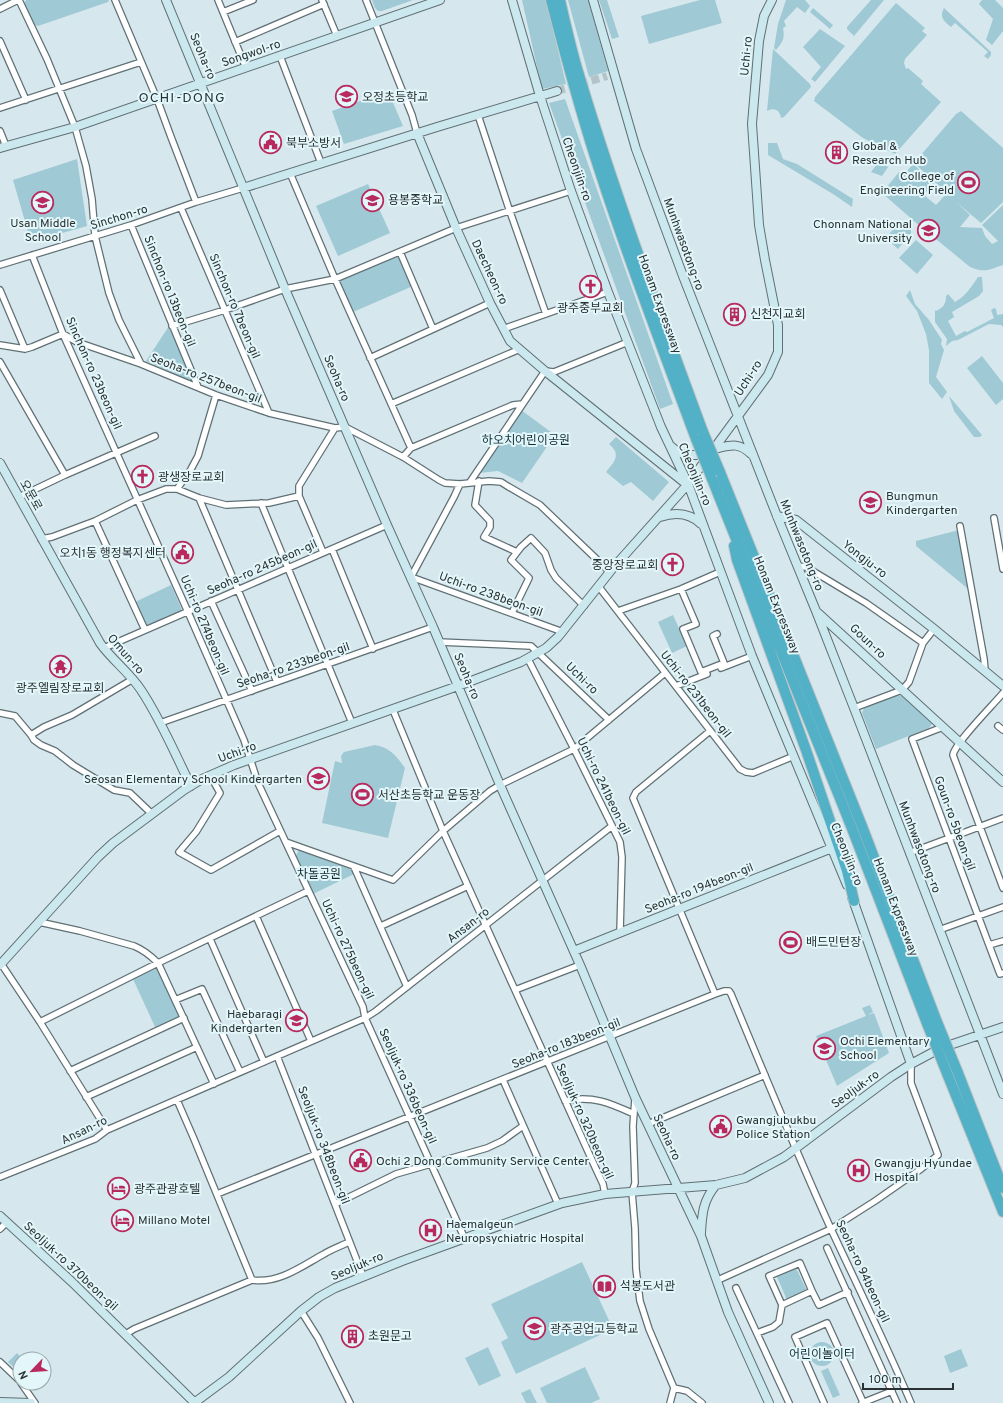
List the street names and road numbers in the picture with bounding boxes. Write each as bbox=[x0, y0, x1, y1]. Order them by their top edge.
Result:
street label: Seoha-ro bbox=[185, 31, 219, 82]
street label: Uchi-ro bbox=[737, 35, 757, 77]
street label: Songwol-ro bbox=[220, 36, 283, 72]
street label: Cheonjiin-ro bbox=[558, 135, 595, 204]
street label: Munhwasotong-ro bbox=[659, 196, 707, 293]
street label: Sinchon-ro bbox=[89, 202, 150, 234]
street label: Sinchon-ro 13beon-gil bbox=[139, 233, 199, 349]
street label: Daecheon-ro bbox=[467, 237, 511, 308]
street label: Sinchon-ro 7beon-gil bbox=[205, 251, 263, 361]
street label: Honam Expressway bbox=[634, 253, 684, 356]
street label: Sinchon-ro 23beon-gil bbox=[61, 315, 125, 432]
street label: Seoha-ro 257beon-gil bbox=[148, 350, 264, 408]
street label: Seoha-ro bbox=[319, 353, 353, 404]
street label: Uchi-ro bbox=[731, 357, 767, 400]
street label: Cheonjiin-ro bbox=[674, 440, 715, 509]
street label: 오문로 bbox=[15, 477, 45, 514]
street label: Munhwasotong-ro bbox=[775, 497, 827, 594]
street label: Seoha-ro 245beon-gil bbox=[205, 536, 320, 599]
street label: Yongju-ro bbox=[839, 537, 890, 583]
street label: Honam Expressway bbox=[749, 554, 803, 657]
street label: Uchi-ro 238beon-gil bbox=[437, 569, 545, 621]
street label: Uchi-ro 274beon-gil bbox=[176, 573, 232, 678]
street label: Goun-ro bbox=[846, 621, 889, 663]
street label: Omun-ro bbox=[103, 631, 147, 678]
street label: Seoha-ro 233beon-gil bbox=[235, 639, 352, 693]
street label: Uchi-ro 231beon-gil bbox=[656, 648, 734, 742]
street label: Seoha-ro bbox=[449, 651, 483, 702]
street label: Uchi-ro bbox=[561, 659, 601, 699]
street label: Uchi-ro 241beon-gil bbox=[573, 735, 634, 838]
street label: Uchi-ro bbox=[216, 739, 259, 767]
street label: Goun-ro 5beon-gil bbox=[930, 774, 979, 873]
street label: Munhwasotong-ro bbox=[894, 799, 944, 896]
street label: Cheonjiin-ro bbox=[826, 820, 866, 889]
street label: Honam Expressway bbox=[869, 856, 921, 959]
street label: Seoha-ro 194beon-gil bbox=[643, 860, 756, 918]
street label: Uchi-ro 275beon-gil bbox=[317, 897, 377, 1002]
street label: Ansan-ro bbox=[444, 904, 493, 947]
street label: Seoha-ro 183beon-gil bbox=[510, 1015, 623, 1073]
street label: Seoljuk-ro 336beon-gil bbox=[374, 1026, 440, 1147]
street label: Seoljuk-ro 320beon-gil bbox=[551, 1061, 617, 1182]
street label: Seoljuk-ro bbox=[828, 1067, 883, 1113]
street label: Seoljuk-ro 348beon-gil bbox=[293, 1084, 353, 1207]
street label: Seoha-ro bbox=[648, 1112, 684, 1163]
street label: Ansan-ro bbox=[59, 1113, 110, 1149]
street label: Seoha-ro 94beon-gil bbox=[831, 1218, 893, 1325]
street label: Seoljuk-ro 370beon-gil bbox=[20, 1219, 121, 1315]
street label: Seoljuk-ro bbox=[329, 1249, 386, 1285]

